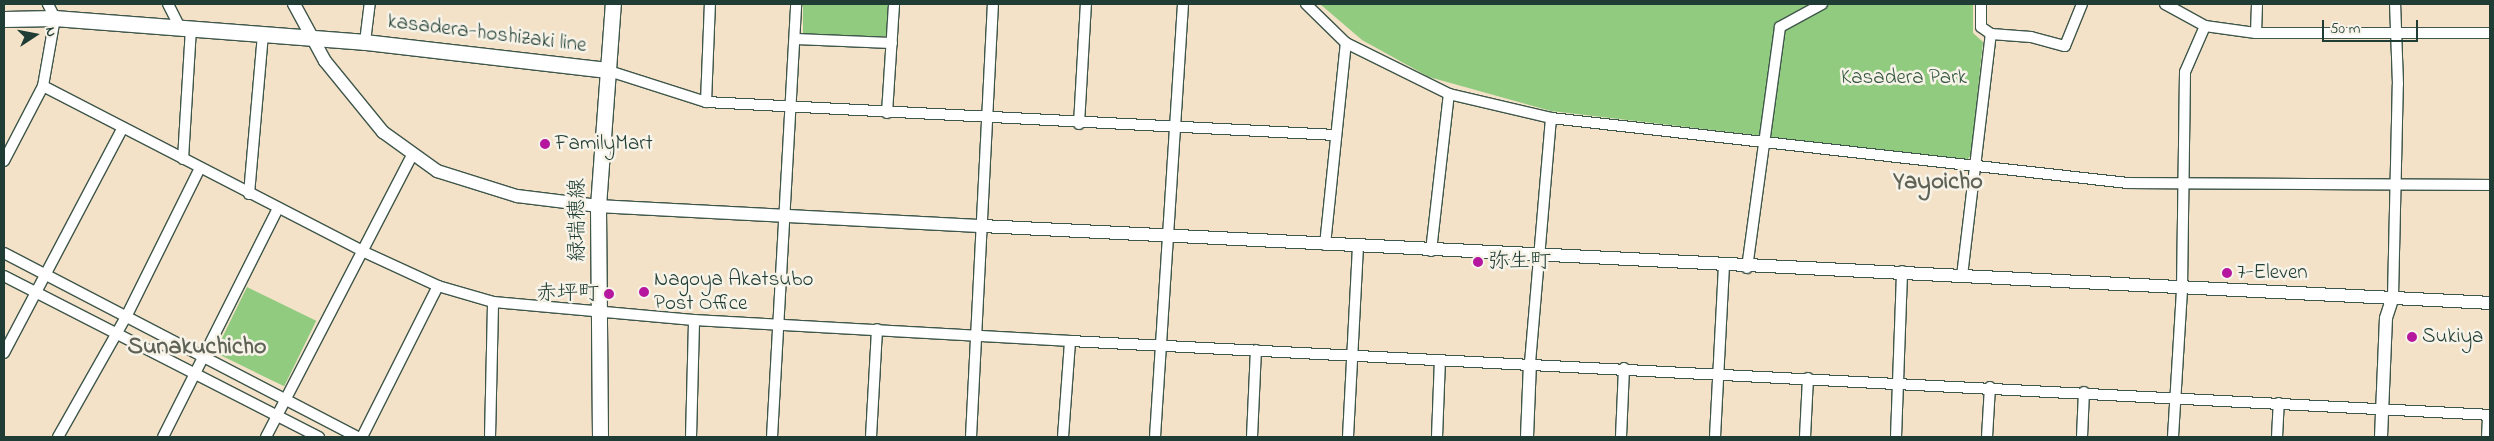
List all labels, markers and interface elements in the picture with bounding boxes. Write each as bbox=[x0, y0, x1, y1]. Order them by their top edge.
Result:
street label: kasadera-hoshizaki line bbox=[386, 9, 588, 59]
north arrow bbox=[10, 10, 60, 60]
scale bar bbox=[2324, 10, 2420, 42]
text: 50 m bbox=[2330, 18, 2360, 40]
text: N bbox=[39, 25, 61, 39]
park label: Kasadera Park bbox=[1841, 65, 1967, 91]
place label: FamilyMart bbox=[555, 131, 653, 157]
marker: FamilyMart bbox=[539, 138, 551, 150]
district label: Yayoicho bbox=[1893, 169, 1983, 197]
street label: 緑瑞穂線 bbox=[565, 178, 591, 262]
place label: 弥生町 bbox=[1488, 249, 1551, 275]
marker: 弥生町 bbox=[1472, 256, 1484, 268]
place label: 7-Eleven bbox=[2237, 260, 2308, 286]
place label: Nagoya Akatsubo Post Office bbox=[654, 267, 813, 317]
marker: 7-Eleven bbox=[2221, 267, 2233, 279]
place label: 赤坪町 bbox=[536, 281, 599, 307]
marker: Nagoya Akatsubo Post Office bbox=[638, 286, 650, 298]
marker: 赤坪町 bbox=[603, 288, 615, 300]
place label: Sukiya bbox=[2422, 324, 2483, 350]
marker: Sukiya bbox=[2406, 331, 2418, 343]
district label: Sunakuchicho bbox=[128, 334, 266, 362]

